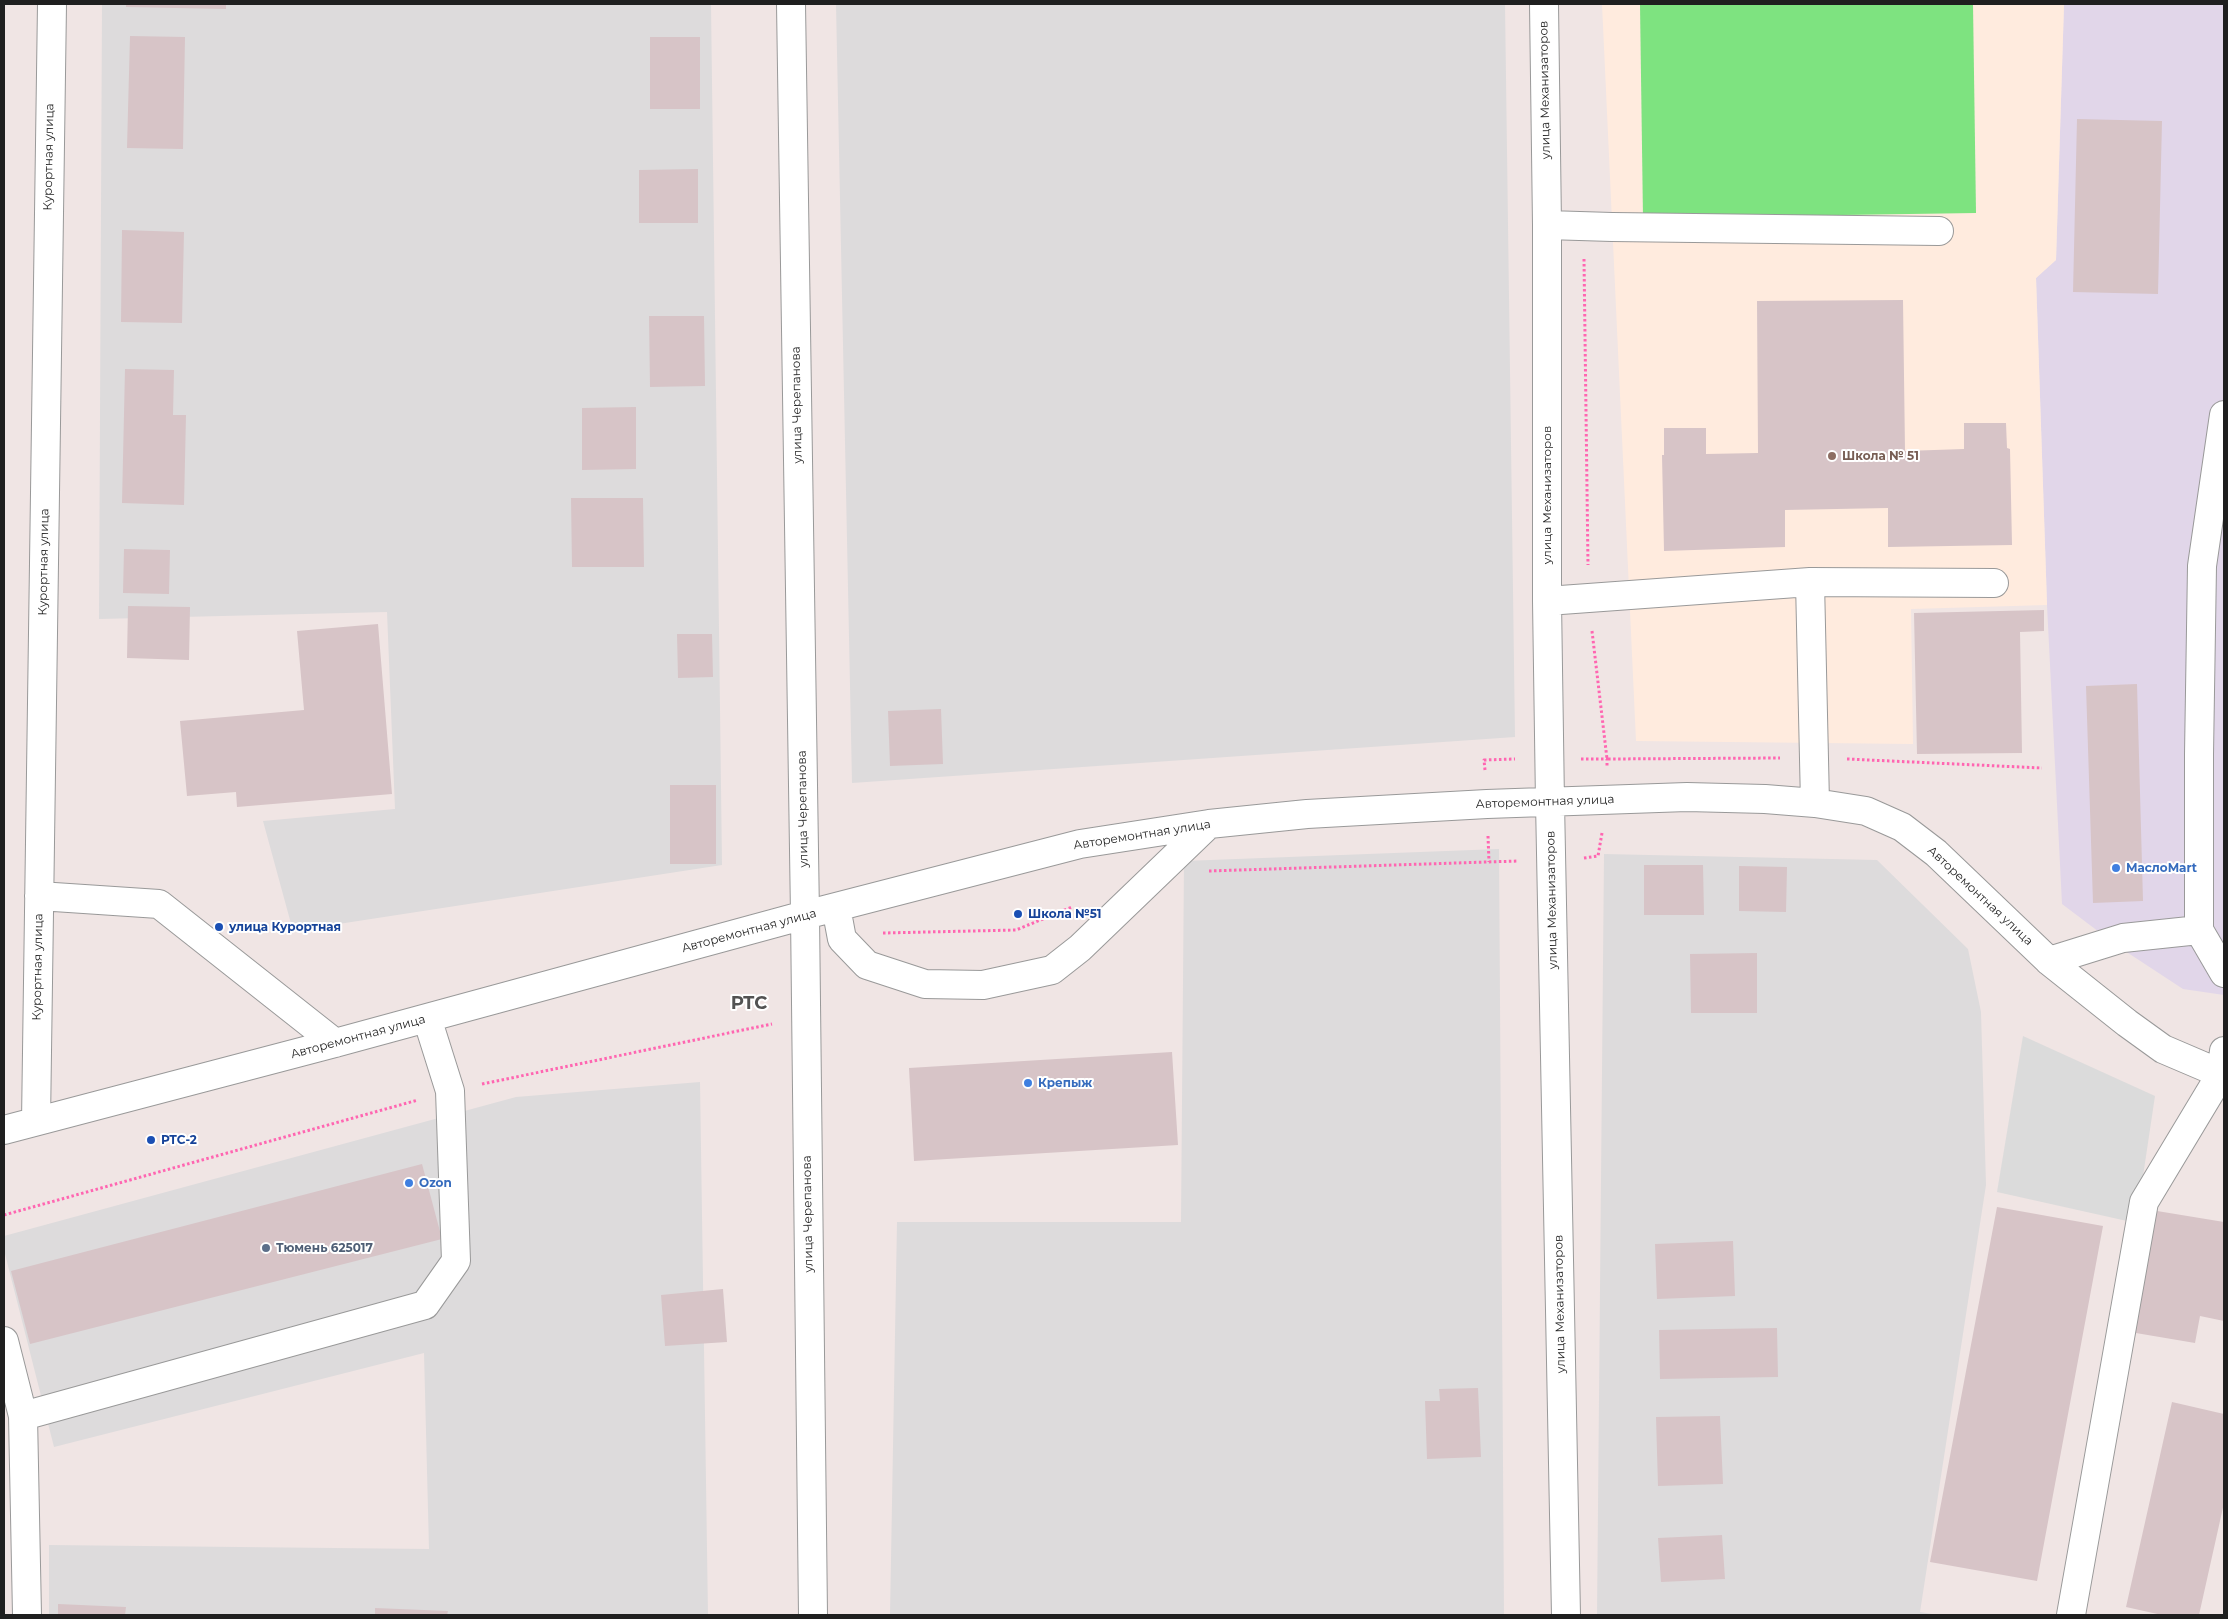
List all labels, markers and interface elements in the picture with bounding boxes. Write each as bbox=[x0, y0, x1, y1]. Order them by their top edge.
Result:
street label: улица Механизаторов bbox=[1537, 21, 1553, 159]
street label: Курортная улица bbox=[41, 103, 57, 211]
street label: улица Черепанова bbox=[789, 346, 805, 464]
street label: улица Механизаторов bbox=[1540, 426, 1554, 564]
place label: Школа № 51 bbox=[1842, 449, 1919, 463]
marker: Школа № 51 bbox=[1826, 450, 1838, 462]
street label: Курортная улица bbox=[36, 508, 52, 616]
street label: улица Черепанова bbox=[795, 750, 811, 868]
street label: Авторемонтная улица bbox=[1475, 792, 1615, 812]
street label: Авторемонтная улица bbox=[1072, 817, 1212, 853]
street label: улица Механизаторов bbox=[1544, 831, 1560, 969]
street label: Авторемонтная улица bbox=[1924, 843, 2036, 949]
place label: МаслоMart bbox=[2126, 861, 2197, 875]
marker: МаслоMart bbox=[2110, 862, 2122, 874]
street label: Авторемонтная улица bbox=[680, 906, 818, 956]
place label: Школа №51 bbox=[1028, 907, 1102, 921]
marker: Школа №51 bbox=[1012, 908, 1024, 920]
street label: Курортная улица bbox=[30, 913, 46, 1021]
place label: улица Курортная bbox=[229, 920, 341, 934]
marker: улица Курортная bbox=[213, 921, 225, 933]
district label: РТС bbox=[731, 993, 767, 1015]
street label: Авторемонтная улица bbox=[289, 1012, 427, 1062]
place label: Крепыж bbox=[1038, 1076, 1092, 1090]
marker: Крепыж bbox=[1022, 1077, 1034, 1089]
place label: РТС-2 bbox=[161, 1133, 197, 1147]
marker: РТС-2 bbox=[145, 1134, 157, 1146]
street label: улица Черепанова bbox=[800, 1155, 816, 1273]
place label: Ozon bbox=[419, 1176, 452, 1190]
marker: Ozon bbox=[403, 1177, 415, 1189]
street label: улица Механизаторов bbox=[1552, 1235, 1568, 1373]
place label: Тюмень 625017 bbox=[276, 1241, 373, 1255]
marker: Тюмень 625017 bbox=[260, 1242, 272, 1254]

